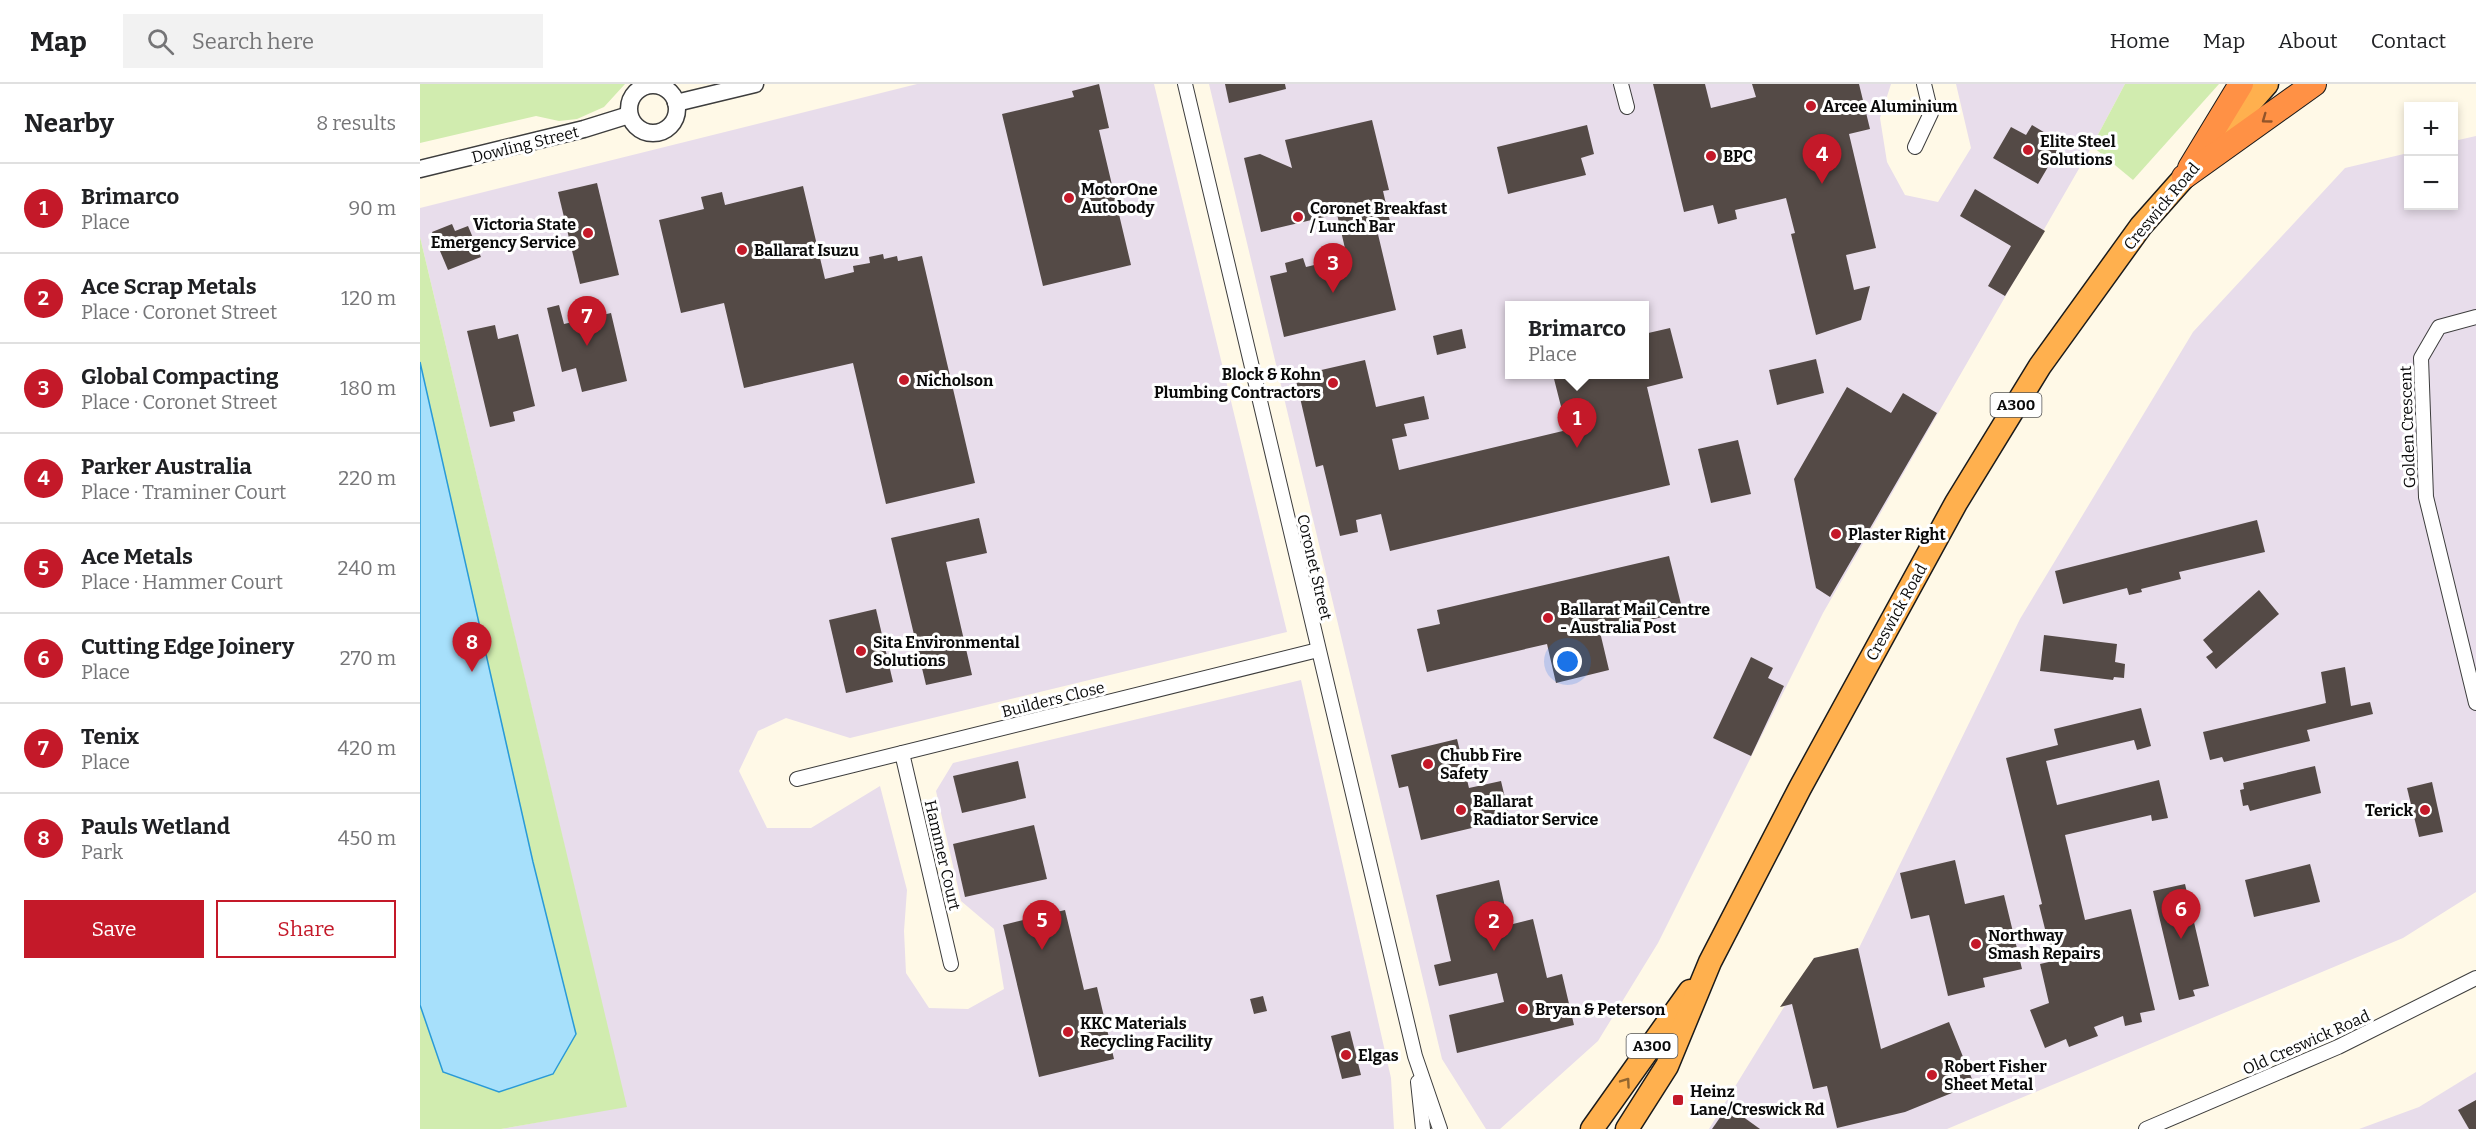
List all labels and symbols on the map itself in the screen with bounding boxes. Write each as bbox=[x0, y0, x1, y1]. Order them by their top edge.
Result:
place label: Arcee Aluminium bbox=[1823, 97, 1958, 116]
marker: Arcee Aluminium bbox=[1804, 99, 1818, 113]
one-way arrow bbox=[2262, 111, 2273, 122]
street label: Dowling Street bbox=[470, 122, 581, 167]
place label: Elite Steel Solutions bbox=[2040, 132, 2116, 169]
pin: 4 bbox=[1802, 135, 1842, 184]
marker: Elite Steel Solutions bbox=[2021, 143, 2035, 157]
place label: BPC bbox=[1723, 147, 1753, 166]
marker: BPC bbox=[1704, 149, 1718, 163]
street label: Creswick Road bbox=[2119, 158, 2204, 254]
place label: MotorOne Autobody bbox=[1081, 180, 1158, 217]
marker: MotorOne Autobody bbox=[1062, 191, 1076, 205]
place label: Coronet Breakfast / Lunch Bar bbox=[1309, 199, 1448, 236]
marker: Coronet Breakfast / Lunch Bar bbox=[1291, 210, 1305, 224]
place label: Victoria State Emergency Service bbox=[431, 215, 576, 252]
marker: Victoria State Emergency Service bbox=[581, 226, 595, 240]
place label: Ballarat Isuzu bbox=[754, 241, 859, 260]
marker: Ballarat Isuzu bbox=[735, 243, 749, 257]
pin: 3 bbox=[1314, 244, 1352, 293]
pin: 7 bbox=[568, 296, 606, 346]
place label: Block & Kohn Plumbing Contractors bbox=[1154, 365, 1322, 402]
street label: Golden Crescent bbox=[2396, 365, 2419, 489]
place label: Nicholson bbox=[916, 371, 994, 390]
marker: Nicholson bbox=[897, 373, 911, 387]
marker: Block & Kohn Plumbing Contractors bbox=[1326, 376, 1340, 390]
road number: A300 bbox=[1990, 393, 2042, 417]
pin: 1 bbox=[1558, 398, 1596, 448]
street label: Coronet Street bbox=[1293, 512, 1336, 622]
place label: Plaster Right bbox=[1848, 525, 1946, 544]
marker: Plaster Right bbox=[1829, 527, 1843, 541]
street label: Creswick Road bbox=[1862, 560, 1931, 664]
place label: Ballarat Mail Centre - Australia Post bbox=[1560, 600, 1710, 637]
marker: Ballarat Mail Centre - Australia Post bbox=[1541, 611, 1555, 625]
pin: 8 bbox=[452, 622, 492, 672]
place label: Sita Environmental Solutions bbox=[873, 633, 1020, 670]
marker: Sita Environmental Solutions bbox=[854, 644, 868, 658]
your location bbox=[1553, 647, 1582, 676]
street label: Builders Close bbox=[1000, 678, 1107, 721]
place label: Chubb Fire Safety bbox=[1440, 746, 1522, 783]
marker: Chubb Fire Safety bbox=[1421, 757, 1435, 771]
place label: Ballarat Radiator Service bbox=[1473, 792, 1599, 829]
street label: Hammer Court bbox=[921, 798, 964, 912]
place label: Terick bbox=[2365, 801, 2413, 820]
marker: Ballarat Radiator Service bbox=[1454, 803, 1468, 817]
marker: Terick bbox=[2418, 803, 2432, 817]
pin: 6 bbox=[2162, 890, 2200, 939]
pin: 5 bbox=[1022, 900, 1062, 950]
pin: 2 bbox=[1474, 902, 1514, 951]
place label: Northway Smash Repairs bbox=[1988, 926, 2101, 963]
marker: Northway Smash Repairs bbox=[1969, 937, 1983, 951]
place label: Bryan & Peterson bbox=[1535, 1000, 1666, 1019]
marker: Bryan & Peterson bbox=[1516, 1002, 1530, 1016]
street label: Old Creswick Road bbox=[2240, 1006, 2373, 1079]
place label: KKC Materials Recycling Facility bbox=[1080, 1014, 1212, 1051]
marker: KKC Materials Recycling Facility bbox=[1061, 1025, 1075, 1039]
road number: A300 bbox=[1626, 1034, 1678, 1058]
place label: Elgas bbox=[1358, 1046, 1399, 1065]
marker: Elgas bbox=[1339, 1048, 1353, 1062]
place label: Robert Fisher Sheet Metal bbox=[1944, 1057, 2047, 1094]
marker: Robert Fisher Sheet Metal bbox=[1925, 1068, 1939, 1082]
one-way arrow bbox=[1619, 1077, 1630, 1088]
place label: Heinz Lane/Creswick Rd bbox=[1690, 1082, 1825, 1119]
marker: Heinz Lane/Creswick Rd bbox=[1671, 1093, 1685, 1107]

